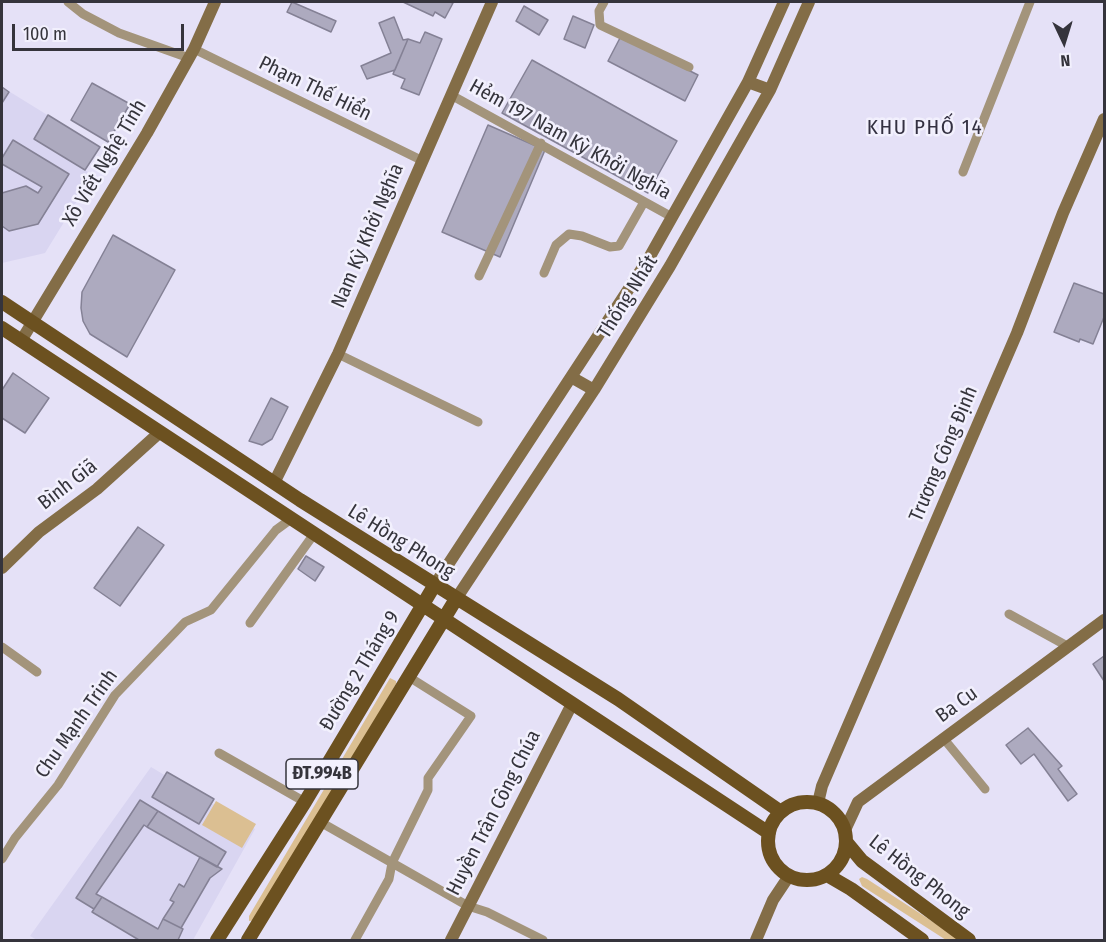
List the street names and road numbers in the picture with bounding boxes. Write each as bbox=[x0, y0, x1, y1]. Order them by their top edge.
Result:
street label: Phạm Thế Hiển bbox=[255, 51, 375, 127]
street label: Hẻm 197 Nam Kỳ Khởi Nghĩa bbox=[465, 75, 675, 205]
street label: Xô Viết Nghệ Tĩnh bbox=[58, 95, 152, 231]
street label: Nam Kỳ Khởi Nghĩa bbox=[327, 160, 409, 312]
street label: Thống Nhất bbox=[593, 251, 663, 343]
street label: Trương Công Định bbox=[905, 383, 983, 525]
street label: Bình Giã bbox=[34, 455, 102, 515]
street label: Lê Hồng Phong bbox=[343, 500, 459, 584]
street label: Đường 2 Tháng 9 bbox=[315, 607, 405, 735]
street label: Chu Mạnh Trinh bbox=[31, 665, 123, 783]
street label: Ba Cu bbox=[931, 682, 983, 728]
street label: Huyền Trân Công Chúa bbox=[442, 726, 546, 900]
road number: ĐT.994B bbox=[286, 759, 358, 789]
street label: Lê Hồng Phong bbox=[864, 830, 974, 924]

